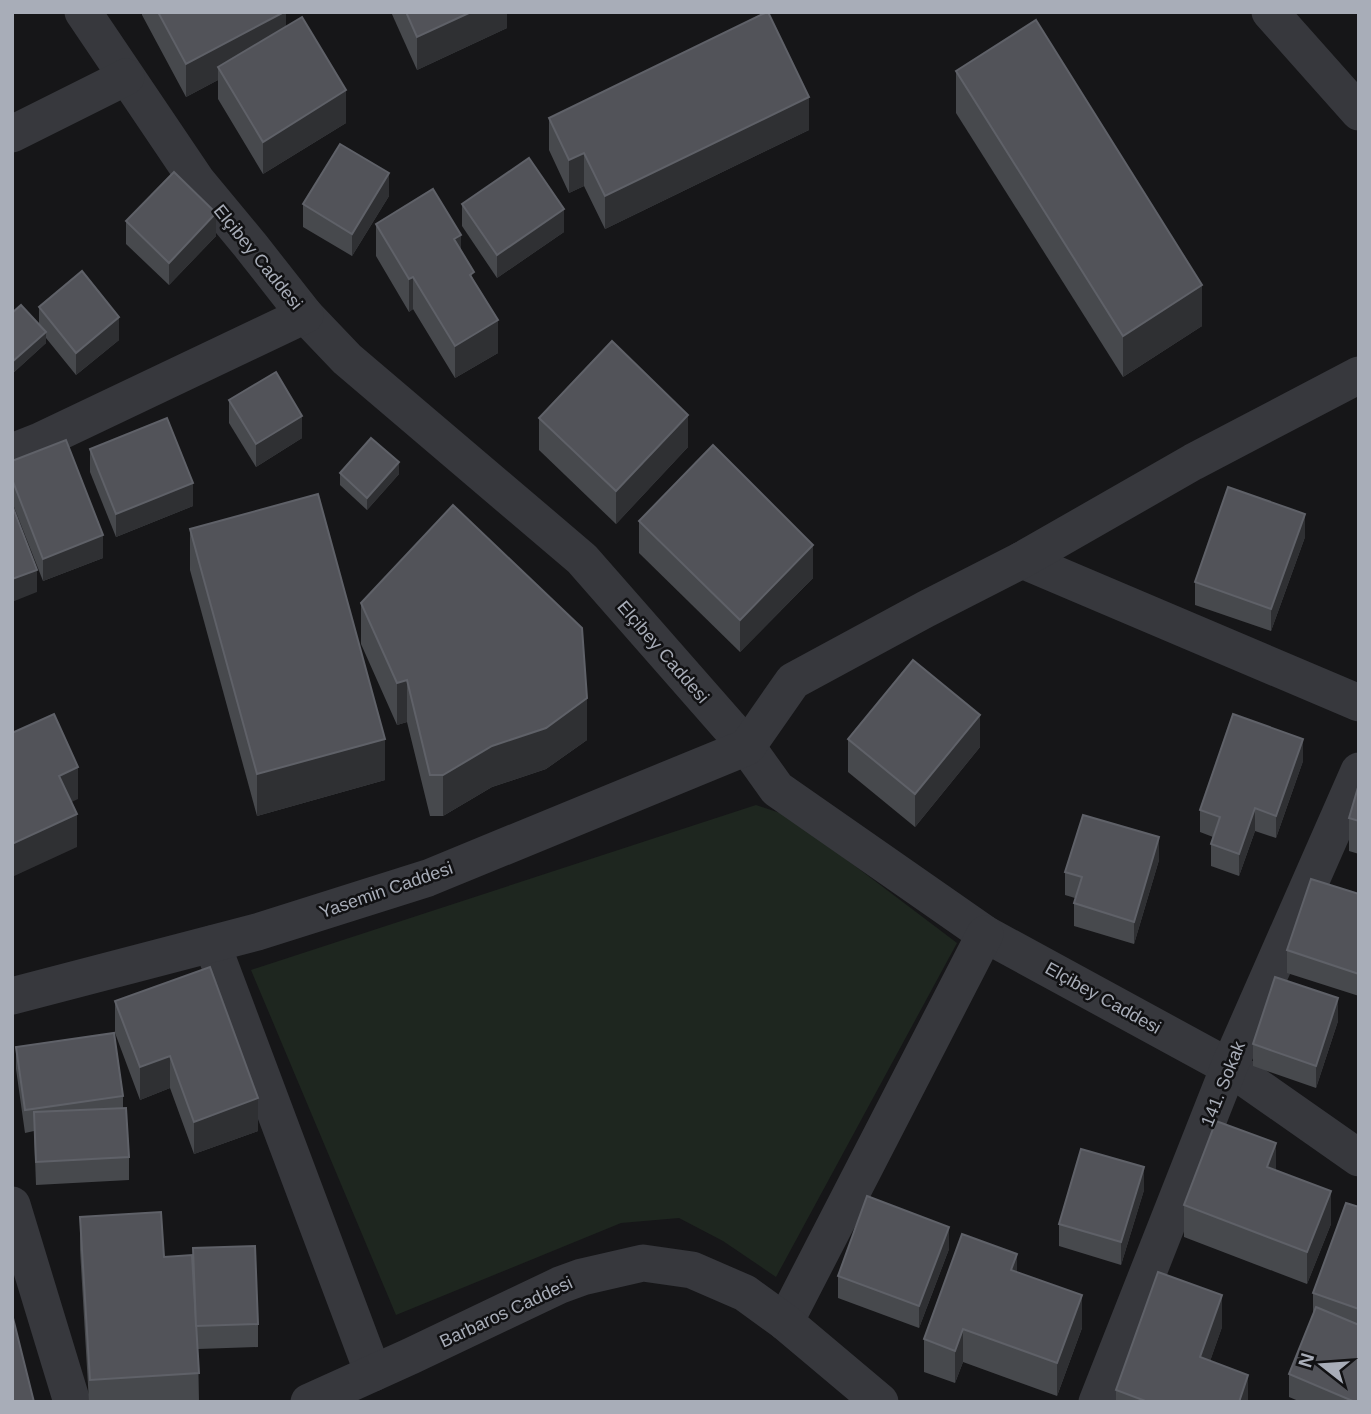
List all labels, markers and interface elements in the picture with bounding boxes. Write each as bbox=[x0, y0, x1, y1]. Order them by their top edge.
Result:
street label: Elçibey Caddesi bbox=[210, 201, 306, 313]
street label: Elçibey Caddesi bbox=[613, 597, 713, 707]
street label: Yasemin Caddesi bbox=[317, 858, 455, 922]
street label: Elçibey Caddesi bbox=[1042, 958, 1164, 1038]
street label: 141. Sokak bbox=[1197, 1038, 1250, 1129]
street label: Barbaros Caddesi bbox=[436, 1272, 576, 1352]
north arrow bbox=[1287, 1330, 1357, 1400]
text: N bbox=[1294, 1351, 1318, 1370]

